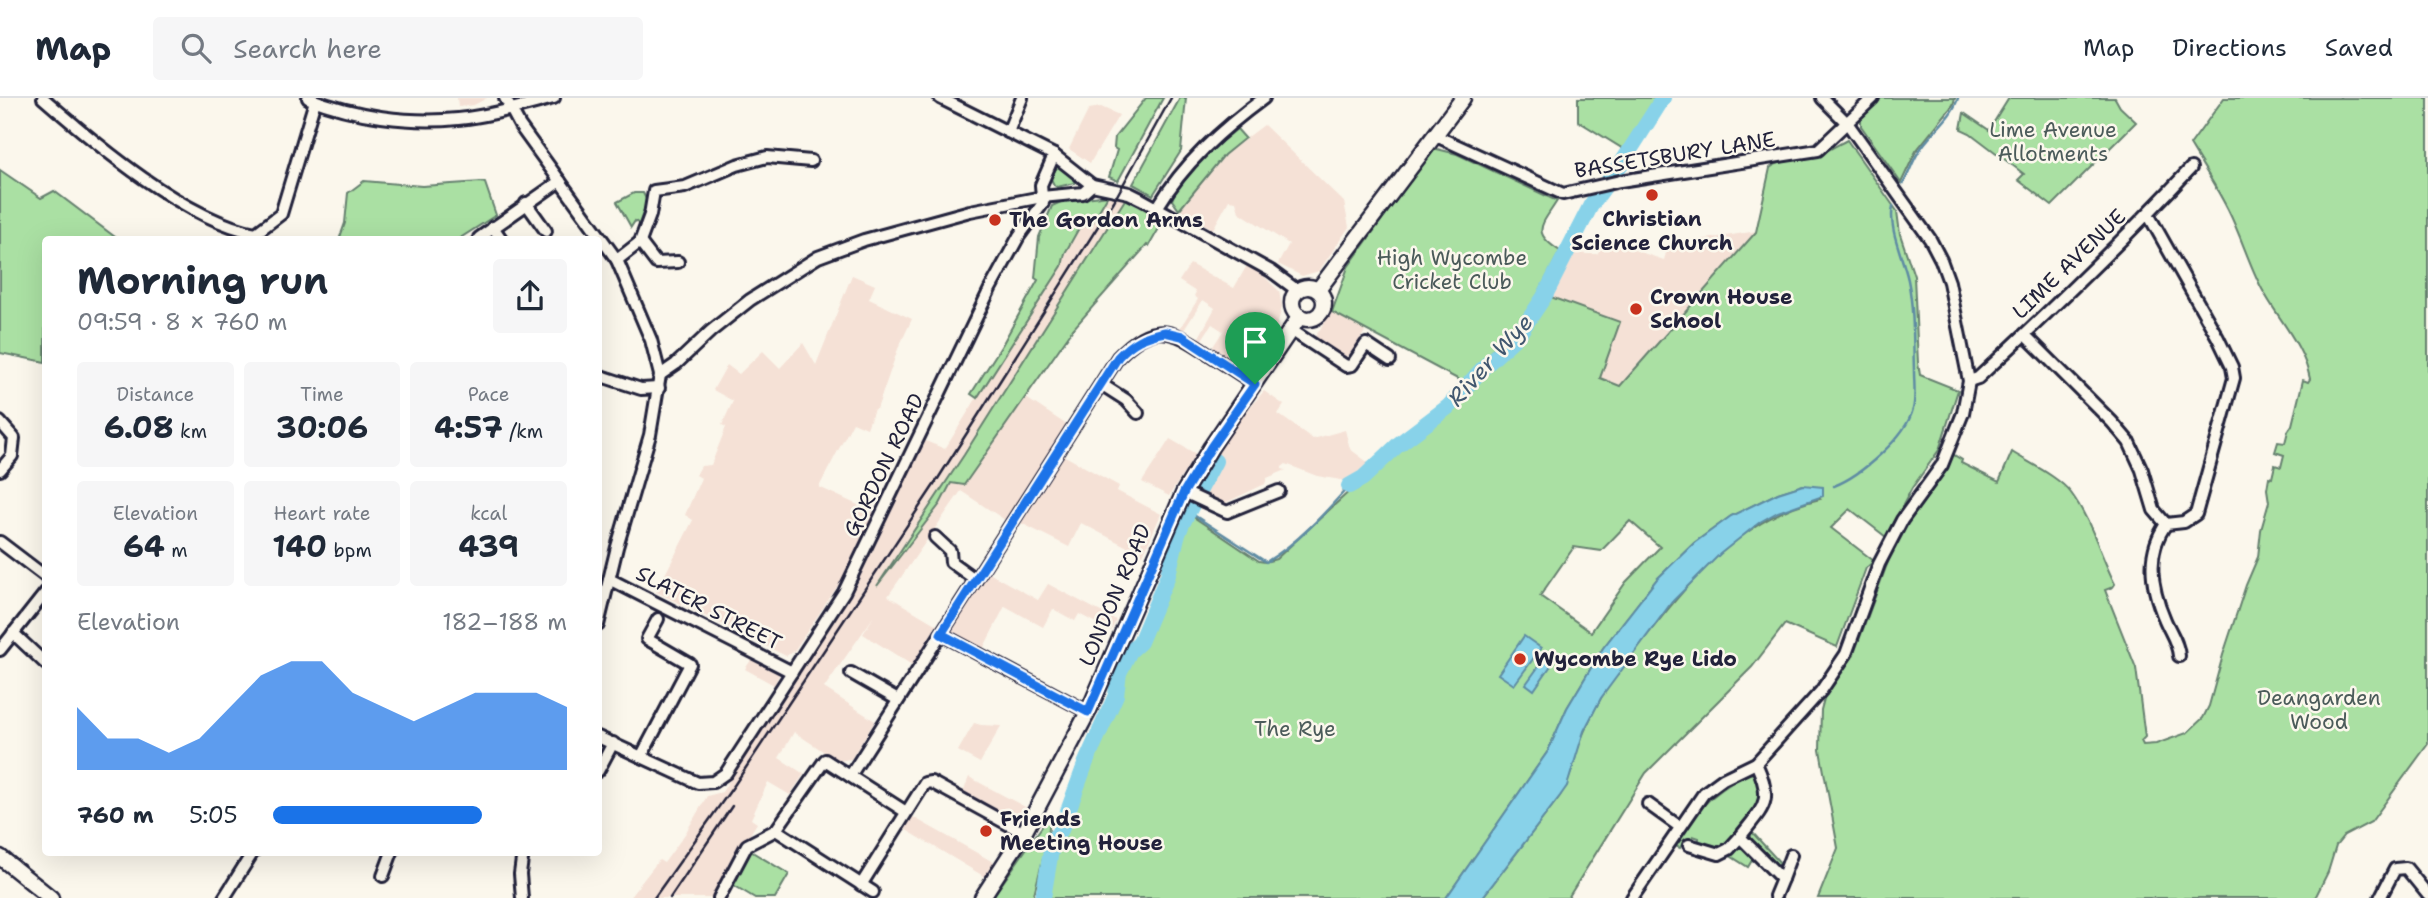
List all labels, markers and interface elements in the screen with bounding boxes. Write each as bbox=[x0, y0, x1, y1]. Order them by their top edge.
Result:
search box bbox=[153, 17, 643, 80]
text: Map bbox=[35, 26, 111, 71]
icon: search bbox=[177, 29, 215, 67]
text: Search here bbox=[233, 31, 382, 66]
text: Map bbox=[2083, 32, 2134, 64]
text: Directions bbox=[2172, 32, 2287, 64]
text: Saved bbox=[2325, 32, 2393, 64]
park label: Lime Avenue Allotments bbox=[1989, 116, 2117, 168]
street label: BASSETSBURY LANE bbox=[1573, 125, 1777, 185]
marker: Christian Science Church bbox=[1644, 187, 1660, 203]
street label: LIME AVENUE bbox=[2006, 203, 2132, 325]
place label: Christian Science Church bbox=[1571, 205, 1733, 257]
place label: The Gordon Arms bbox=[1009, 206, 1203, 234]
marker: The Gordon Arms bbox=[987, 212, 1003, 228]
park label: High Wycombe Cricket Club bbox=[1377, 244, 1527, 296]
text: Morning run bbox=[77, 255, 328, 306]
button: share bbox=[493, 259, 567, 333]
place label: Crown House School bbox=[1650, 283, 1793, 335]
marker: Crown House School bbox=[1628, 301, 1644, 317]
text: 09:59 · 8 × 760 m bbox=[77, 307, 287, 337]
water label: River Wye bbox=[1441, 308, 1539, 412]
pin bbox=[1225, 312, 1285, 384]
icon: arrive bbox=[1236, 323, 1274, 361]
text: Distance bbox=[116, 382, 194, 407]
text: Time bbox=[300, 382, 344, 407]
text: Pace bbox=[468, 382, 510, 407]
street label: GORDON ROAD bbox=[837, 389, 931, 541]
text: 6.08 bbox=[104, 407, 174, 448]
text: 30:06 bbox=[276, 407, 368, 448]
text: 4:57 bbox=[434, 407, 503, 448]
text: km bbox=[174, 419, 207, 444]
text: /km bbox=[503, 419, 543, 444]
text: Elevation bbox=[113, 501, 198, 526]
text: Heart rate bbox=[274, 501, 370, 526]
text: kcal bbox=[470, 501, 507, 526]
street label: LONDON ROAD bbox=[1072, 520, 1158, 670]
text: 64 bbox=[123, 526, 165, 567]
text: 140 bbox=[272, 526, 327, 567]
text: 439 bbox=[458, 526, 519, 567]
text: m bbox=[165, 538, 188, 563]
text: bpm bbox=[327, 538, 372, 563]
street label: SLATER STREET bbox=[631, 559, 787, 657]
text: Elevation bbox=[77, 607, 180, 637]
text: 182–188 m bbox=[442, 607, 567, 637]
place label: Wycombe Rye Lido bbox=[1534, 645, 1737, 673]
marker: Wycombe Rye Lido bbox=[1512, 651, 1528, 667]
park label: Deangarden Wood bbox=[2257, 684, 2381, 736]
park label: The Rye bbox=[1254, 715, 1336, 743]
text: 760 m bbox=[77, 800, 154, 830]
text: 5:05 bbox=[189, 800, 238, 830]
place label: Friends Meeting House bbox=[1000, 805, 1163, 857]
marker: Friends Meeting House bbox=[978, 823, 994, 839]

